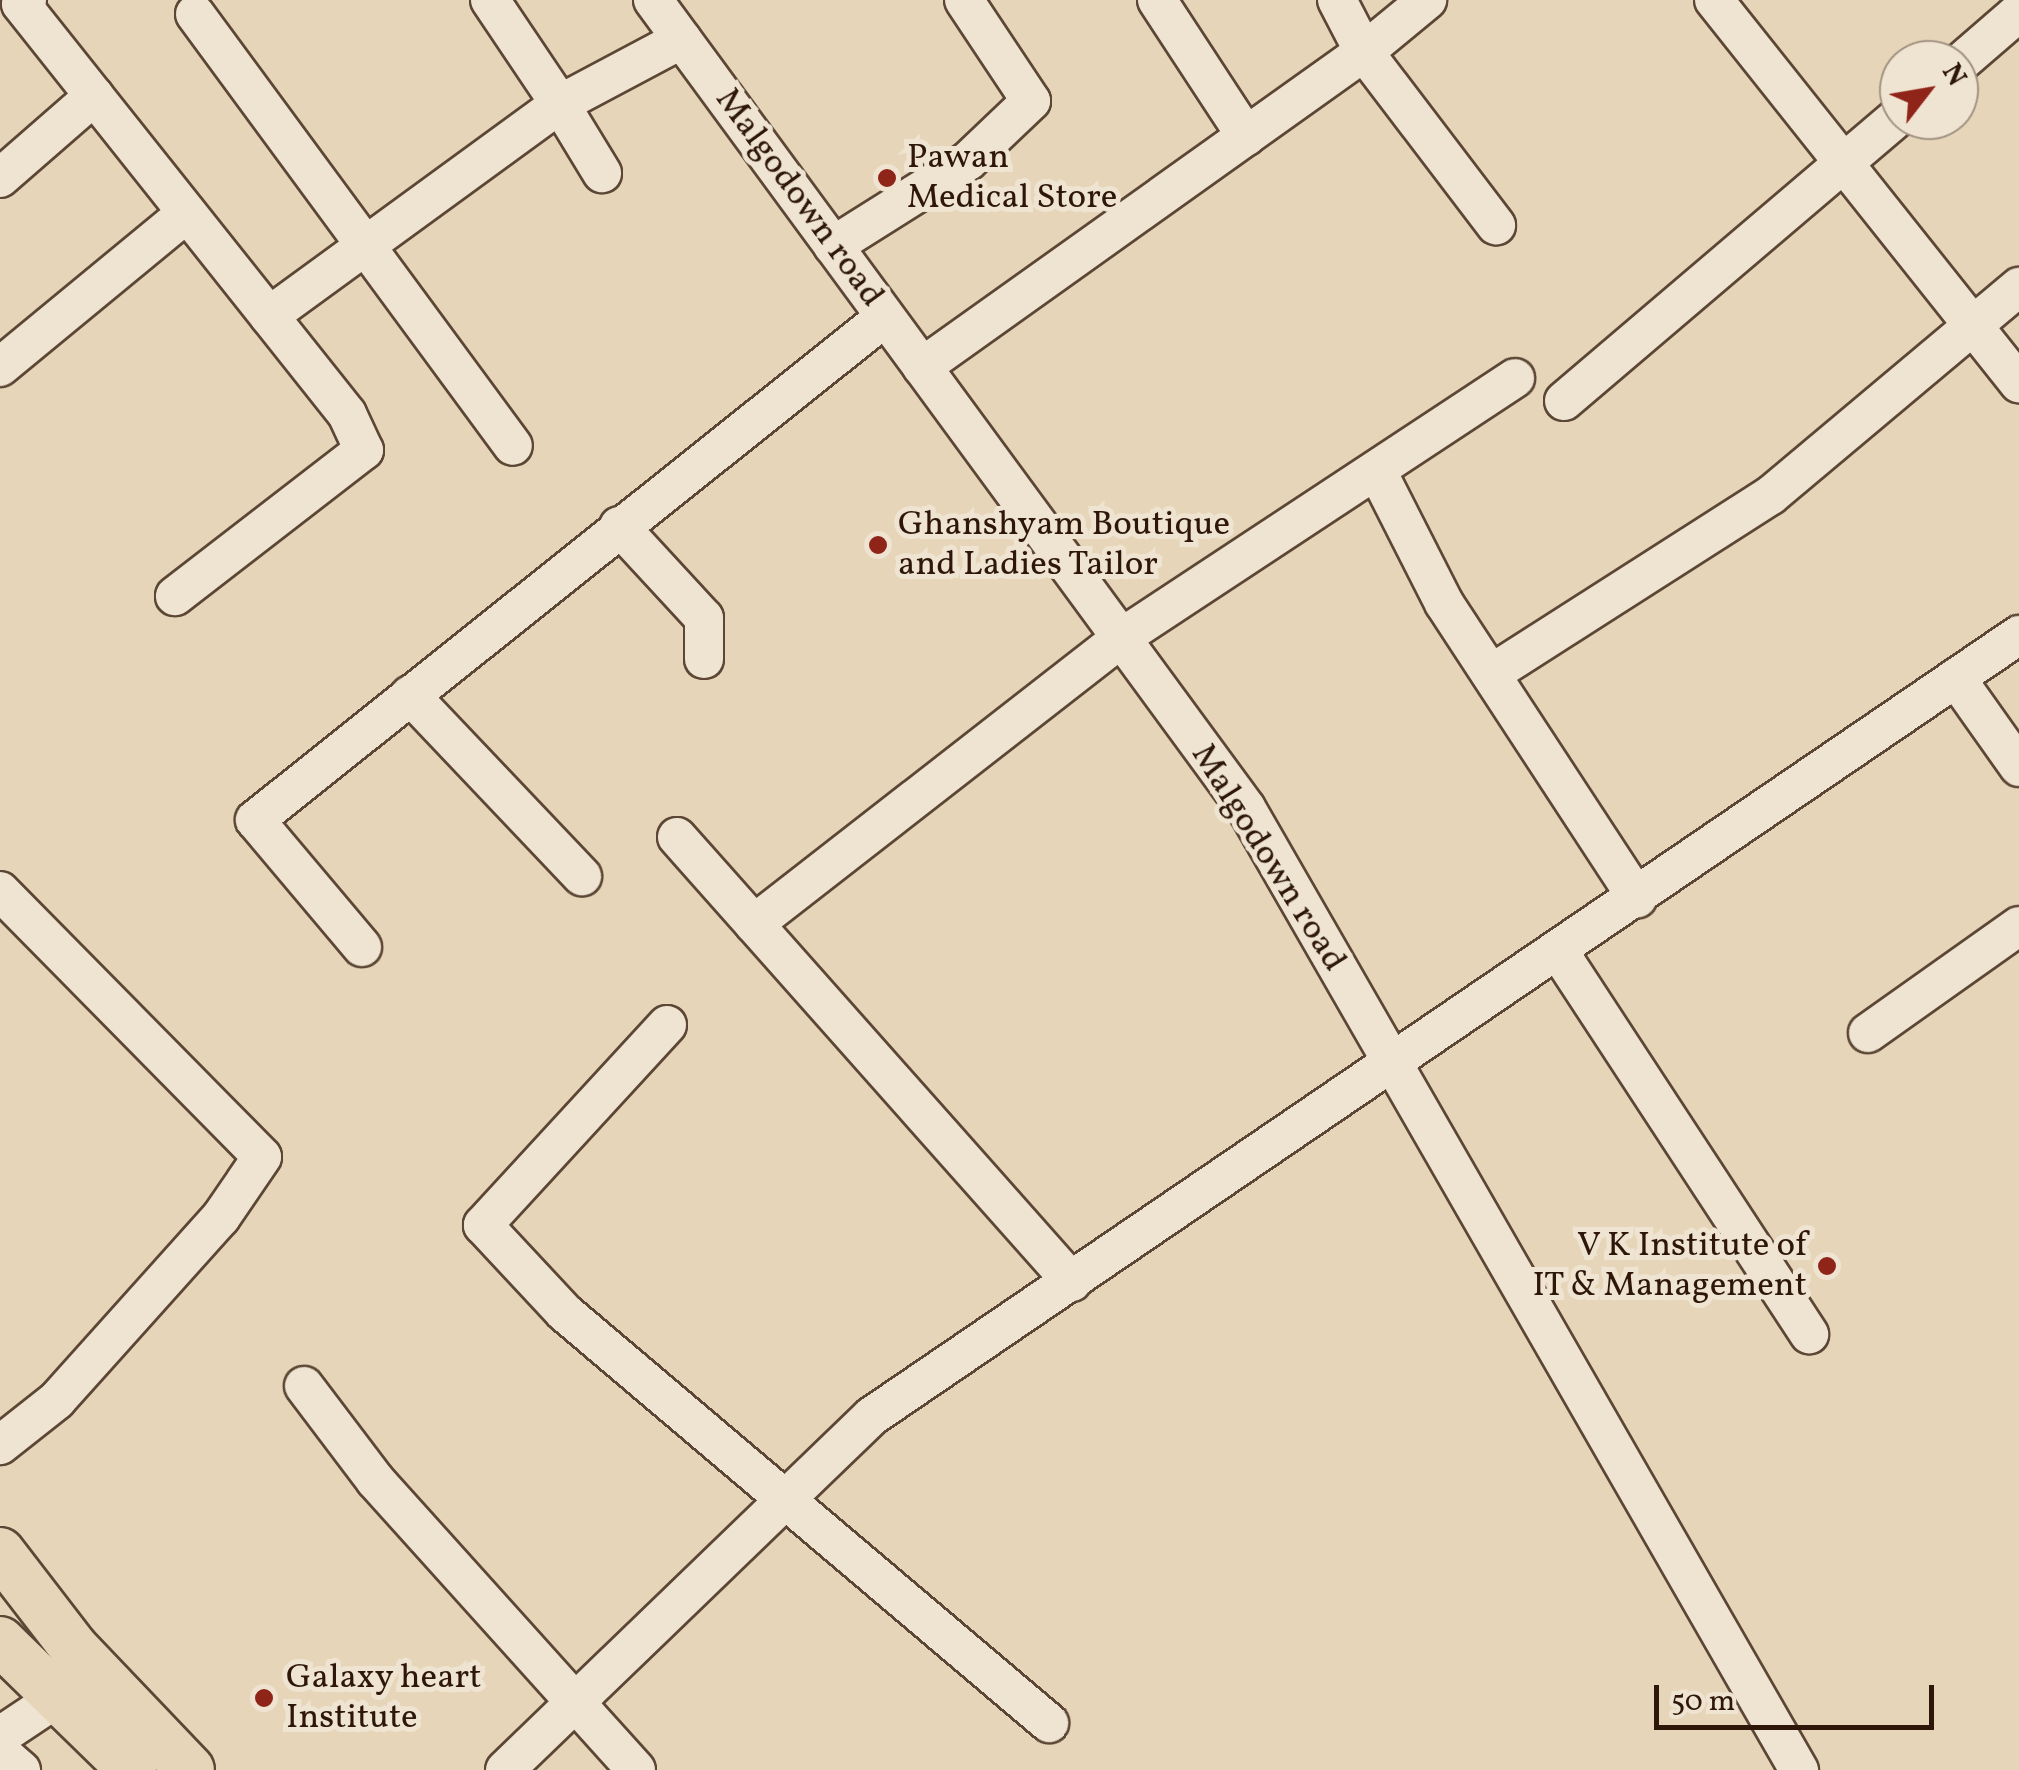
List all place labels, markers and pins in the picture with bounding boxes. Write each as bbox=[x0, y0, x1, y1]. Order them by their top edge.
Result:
place label: Pawan Medical Store bbox=[907, 137, 1117, 219]
marker: Pawan Medical Store bbox=[876, 167, 898, 189]
place label: Ghanshyam Boutique and Ladies Tailor bbox=[898, 504, 1230, 586]
marker: Ghanshyam Boutique and Ladies Tailor bbox=[867, 534, 889, 556]
place label: V K Institute of IT & Management bbox=[1532, 1225, 1807, 1307]
marker: V K Institute of IT & Management bbox=[1816, 1255, 1838, 1277]
place label: Galaxy heart Institute bbox=[286, 1657, 483, 1739]
marker: Galaxy heart Institute bbox=[251, 1685, 277, 1711]

